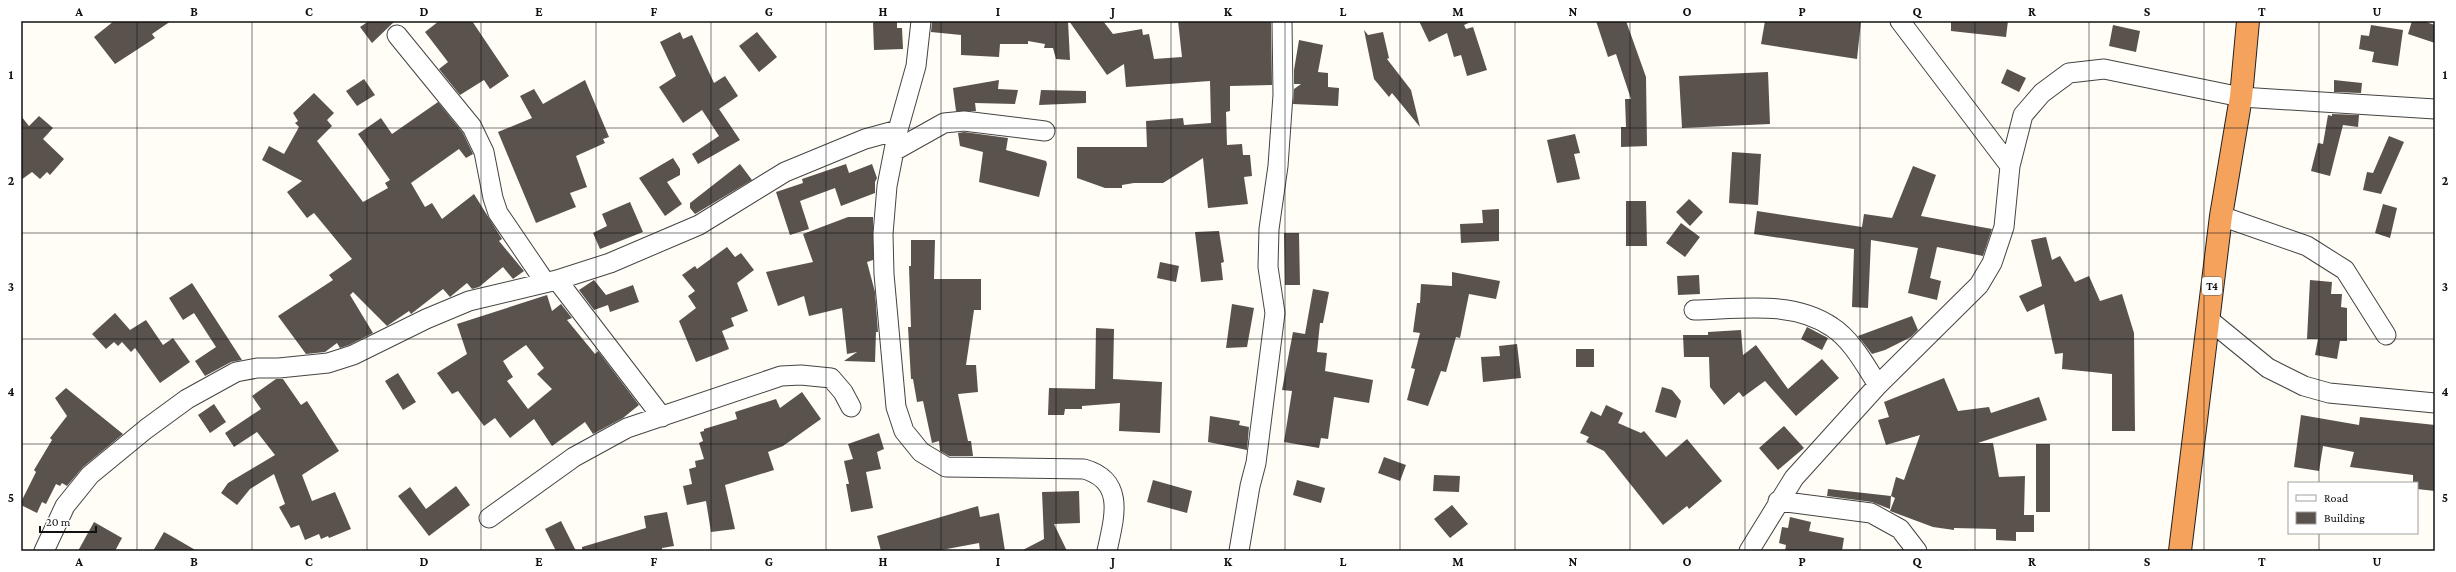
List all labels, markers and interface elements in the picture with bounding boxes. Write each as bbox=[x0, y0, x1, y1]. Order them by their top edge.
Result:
text: A bbox=[74, 4, 83, 19]
text: B bbox=[190, 4, 198, 19]
text: C bbox=[305, 4, 313, 19]
text: D bbox=[420, 4, 429, 19]
text: E bbox=[535, 4, 543, 19]
text: F bbox=[651, 4, 658, 19]
text: G bbox=[765, 4, 773, 19]
text: H bbox=[879, 4, 888, 19]
text: I bbox=[996, 4, 1000, 19]
text: J bbox=[1109, 4, 1115, 19]
text: K bbox=[1224, 4, 1233, 19]
text: L bbox=[1340, 4, 1347, 19]
text: M bbox=[1452, 4, 1464, 19]
text: N bbox=[1569, 4, 1578, 19]
text: O bbox=[1683, 4, 1692, 19]
text: P bbox=[1798, 4, 1806, 19]
text: Q bbox=[1913, 4, 1923, 19]
text: R bbox=[2028, 4, 2036, 19]
text: S bbox=[2144, 4, 2151, 19]
text: T bbox=[2258, 4, 2266, 19]
text: U bbox=[2373, 4, 2382, 19]
text: 1 bbox=[9, 67, 14, 82]
text: 1 bbox=[2443, 67, 2448, 82]
text: 2 bbox=[8, 173, 15, 188]
text: 2 bbox=[2442, 173, 2449, 188]
road number: T4 bbox=[2202, 277, 2222, 295]
text: 3 bbox=[8, 279, 14, 294]
text: 3 bbox=[2442, 279, 2448, 294]
text: 4 bbox=[7, 384, 15, 399]
text: 4 bbox=[2441, 384, 2449, 399]
legend bbox=[2288, 482, 2418, 534]
text: 5 bbox=[8, 490, 14, 505]
text: 5 bbox=[2442, 490, 2448, 505]
text: Road bbox=[2324, 491, 2349, 505]
scale bar bbox=[40, 508, 96, 534]
text: Building bbox=[2324, 511, 2365, 525]
text: 20 m bbox=[46, 515, 71, 529]
text: A bbox=[74, 554, 83, 569]
text: B bbox=[190, 554, 198, 569]
text: C bbox=[305, 554, 313, 569]
text: D bbox=[420, 554, 429, 569]
text: E bbox=[535, 554, 543, 569]
text: F bbox=[651, 554, 658, 569]
text: G bbox=[765, 554, 773, 569]
text: H bbox=[879, 554, 888, 569]
text: I bbox=[996, 554, 1000, 569]
text: J bbox=[1109, 554, 1115, 569]
text: K bbox=[1224, 554, 1233, 569]
text: L bbox=[1340, 554, 1347, 569]
text: M bbox=[1452, 554, 1464, 569]
text: N bbox=[1569, 554, 1578, 569]
text: O bbox=[1683, 554, 1692, 569]
text: P bbox=[1798, 554, 1806, 569]
text: Q bbox=[1913, 554, 1923, 569]
text: R bbox=[2028, 554, 2036, 569]
text: S bbox=[2144, 554, 2151, 569]
text: T bbox=[2258, 554, 2266, 569]
text: U bbox=[2373, 554, 2382, 569]

